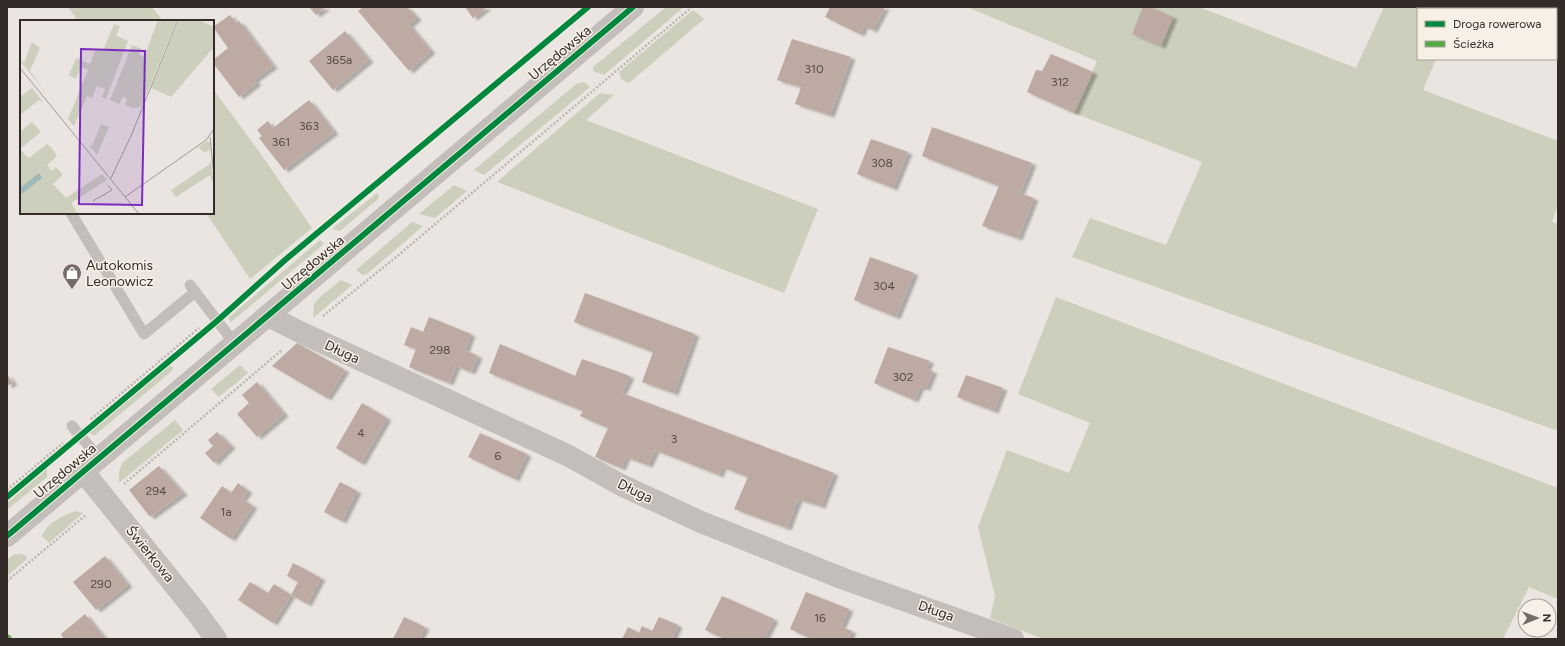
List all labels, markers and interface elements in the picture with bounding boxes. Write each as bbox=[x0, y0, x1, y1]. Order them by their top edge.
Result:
legend bbox=[1417, 8, 1557, 60]
text: Droga rowerowa bbox=[1453, 17, 1541, 31]
inset map bbox=[20, 20, 214, 214]
street label: Urzędowska bbox=[525, 22, 595, 84]
text: Ścieżka bbox=[1453, 37, 1494, 51]
house number: 365a bbox=[326, 53, 352, 67]
house number: 310 bbox=[804, 62, 824, 76]
house number: 312 bbox=[1051, 75, 1069, 89]
house number: 363 bbox=[299, 119, 319, 133]
house number: 361 bbox=[272, 135, 290, 149]
house number: 308 bbox=[871, 156, 893, 170]
street label: Urzędowska bbox=[278, 232, 348, 294]
place label: Autokomis Leonowicz bbox=[86, 257, 154, 290]
shop icon: Autokomis Leonowicz bbox=[61, 262, 83, 290]
house number: 304 bbox=[873, 279, 895, 293]
street label: Długa bbox=[322, 337, 362, 367]
house number: 298 bbox=[430, 343, 450, 357]
house number: 302 bbox=[893, 370, 913, 384]
house number: 4 bbox=[357, 426, 365, 440]
house number: 3 bbox=[671, 432, 677, 446]
street label: Urzędowska bbox=[30, 440, 100, 502]
house number: 6 bbox=[495, 449, 502, 463]
street label: Długa bbox=[615, 475, 655, 507]
house number: 294 bbox=[146, 484, 167, 498]
house number: 1a bbox=[220, 505, 232, 519]
street label: Świerkowa bbox=[122, 522, 178, 586]
house number: 290 bbox=[90, 577, 112, 591]
street label: Długa bbox=[916, 597, 956, 625]
north arrow bbox=[1517, 598, 1557, 638]
house number: 16 bbox=[814, 611, 826, 625]
text: N bbox=[1540, 613, 1553, 622]

